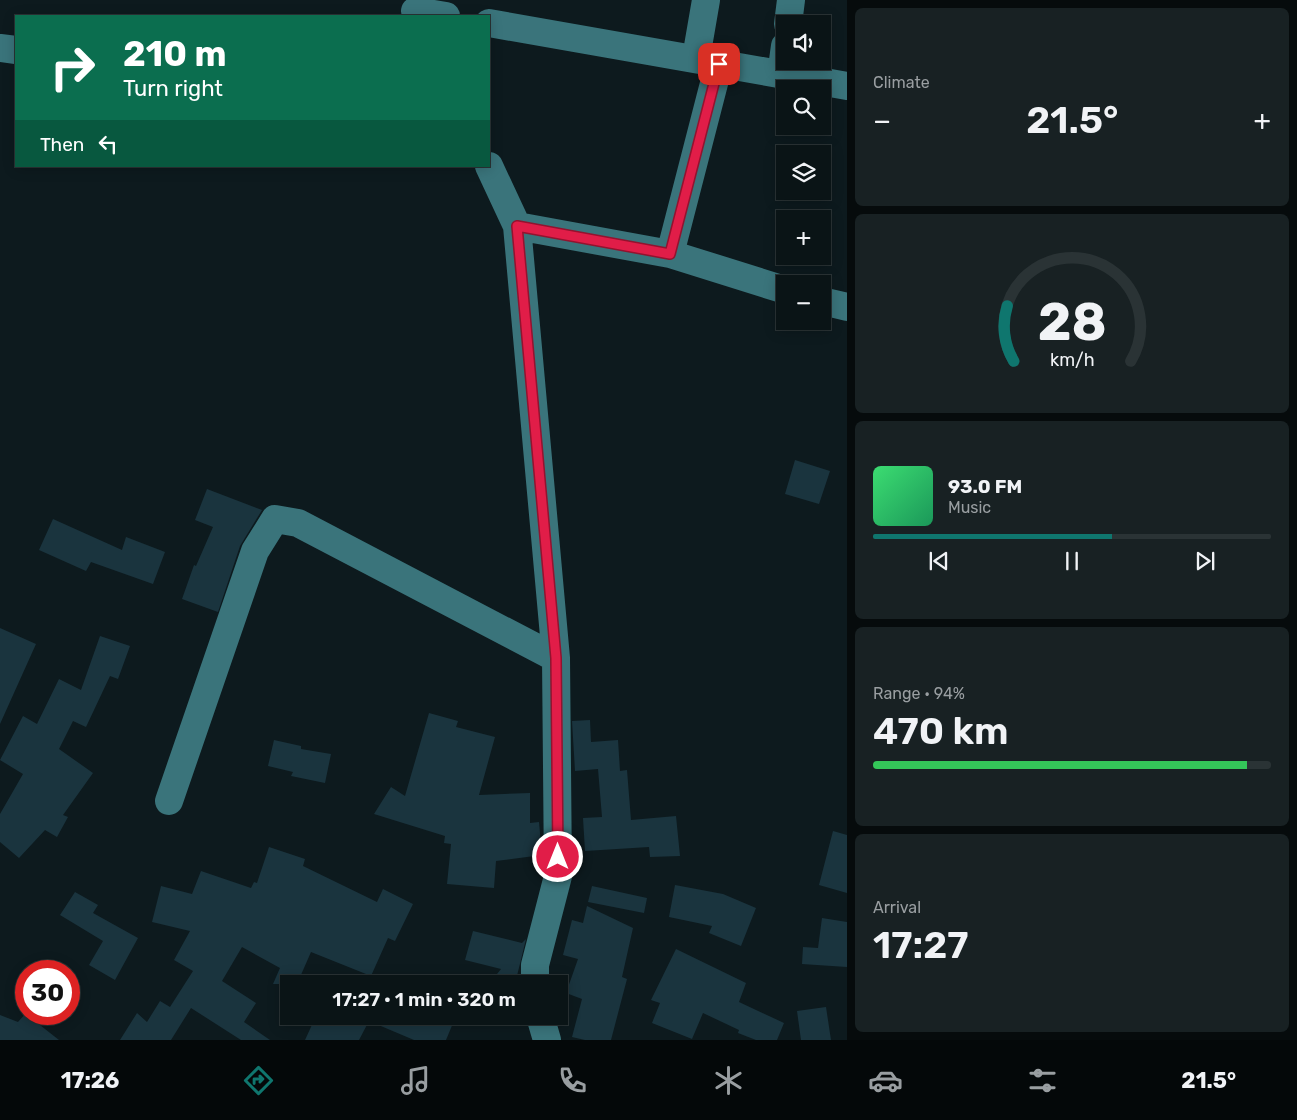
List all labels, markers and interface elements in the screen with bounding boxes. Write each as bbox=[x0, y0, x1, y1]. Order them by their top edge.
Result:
map controls bbox=[776, 15, 831, 330]
button: sound bbox=[776, 15, 831, 70]
text: 210 m bbox=[123, 33, 226, 75]
icon: right bbox=[40, 35, 105, 100]
pin bbox=[698, 43, 740, 85]
icon: arrive bbox=[705, 50, 733, 78]
text: Climate bbox=[873, 73, 930, 92]
text: Turn right bbox=[123, 75, 223, 102]
button: search bbox=[776, 80, 831, 135]
text: 21.5° bbox=[1026, 97, 1118, 143]
text: − bbox=[873, 104, 891, 137]
text: + bbox=[1254, 104, 1271, 137]
icon: left bbox=[94, 130, 122, 158]
text: Then bbox=[40, 133, 84, 156]
button: layers bbox=[776, 145, 831, 200]
button: + bbox=[776, 210, 831, 265]
button: − bbox=[776, 275, 831, 330]
text: 28 bbox=[1037, 291, 1107, 353]
text: km/h bbox=[1050, 349, 1094, 370]
text: 93.0 FM bbox=[948, 475, 1022, 498]
text: Music bbox=[948, 498, 991, 517]
icon: previous bbox=[925, 547, 953, 575]
icon: pause bbox=[1058, 547, 1086, 575]
icon: next bbox=[1191, 547, 1219, 575]
text: Range · 94% bbox=[873, 684, 965, 703]
text: 470 km bbox=[873, 708, 1009, 754]
position arrow bbox=[531, 830, 583, 882]
text: Arrival bbox=[873, 898, 921, 917]
text: 17:27 bbox=[873, 922, 968, 968]
speed limit sign: 30 bbox=[15, 960, 80, 1025]
text: 17:27 · 1 min · 320 m bbox=[332, 988, 516, 1011]
icon: directions bbox=[241, 1063, 276, 1098]
icon: music bbox=[398, 1063, 433, 1098]
icon: phone bbox=[555, 1063, 590, 1098]
icon: climate bbox=[711, 1063, 746, 1098]
icon: car bbox=[868, 1063, 903, 1098]
icon: filters bbox=[1025, 1063, 1060, 1098]
text: 17:26 bbox=[61, 1067, 119, 1094]
text: 21.5° bbox=[1181, 1067, 1236, 1094]

